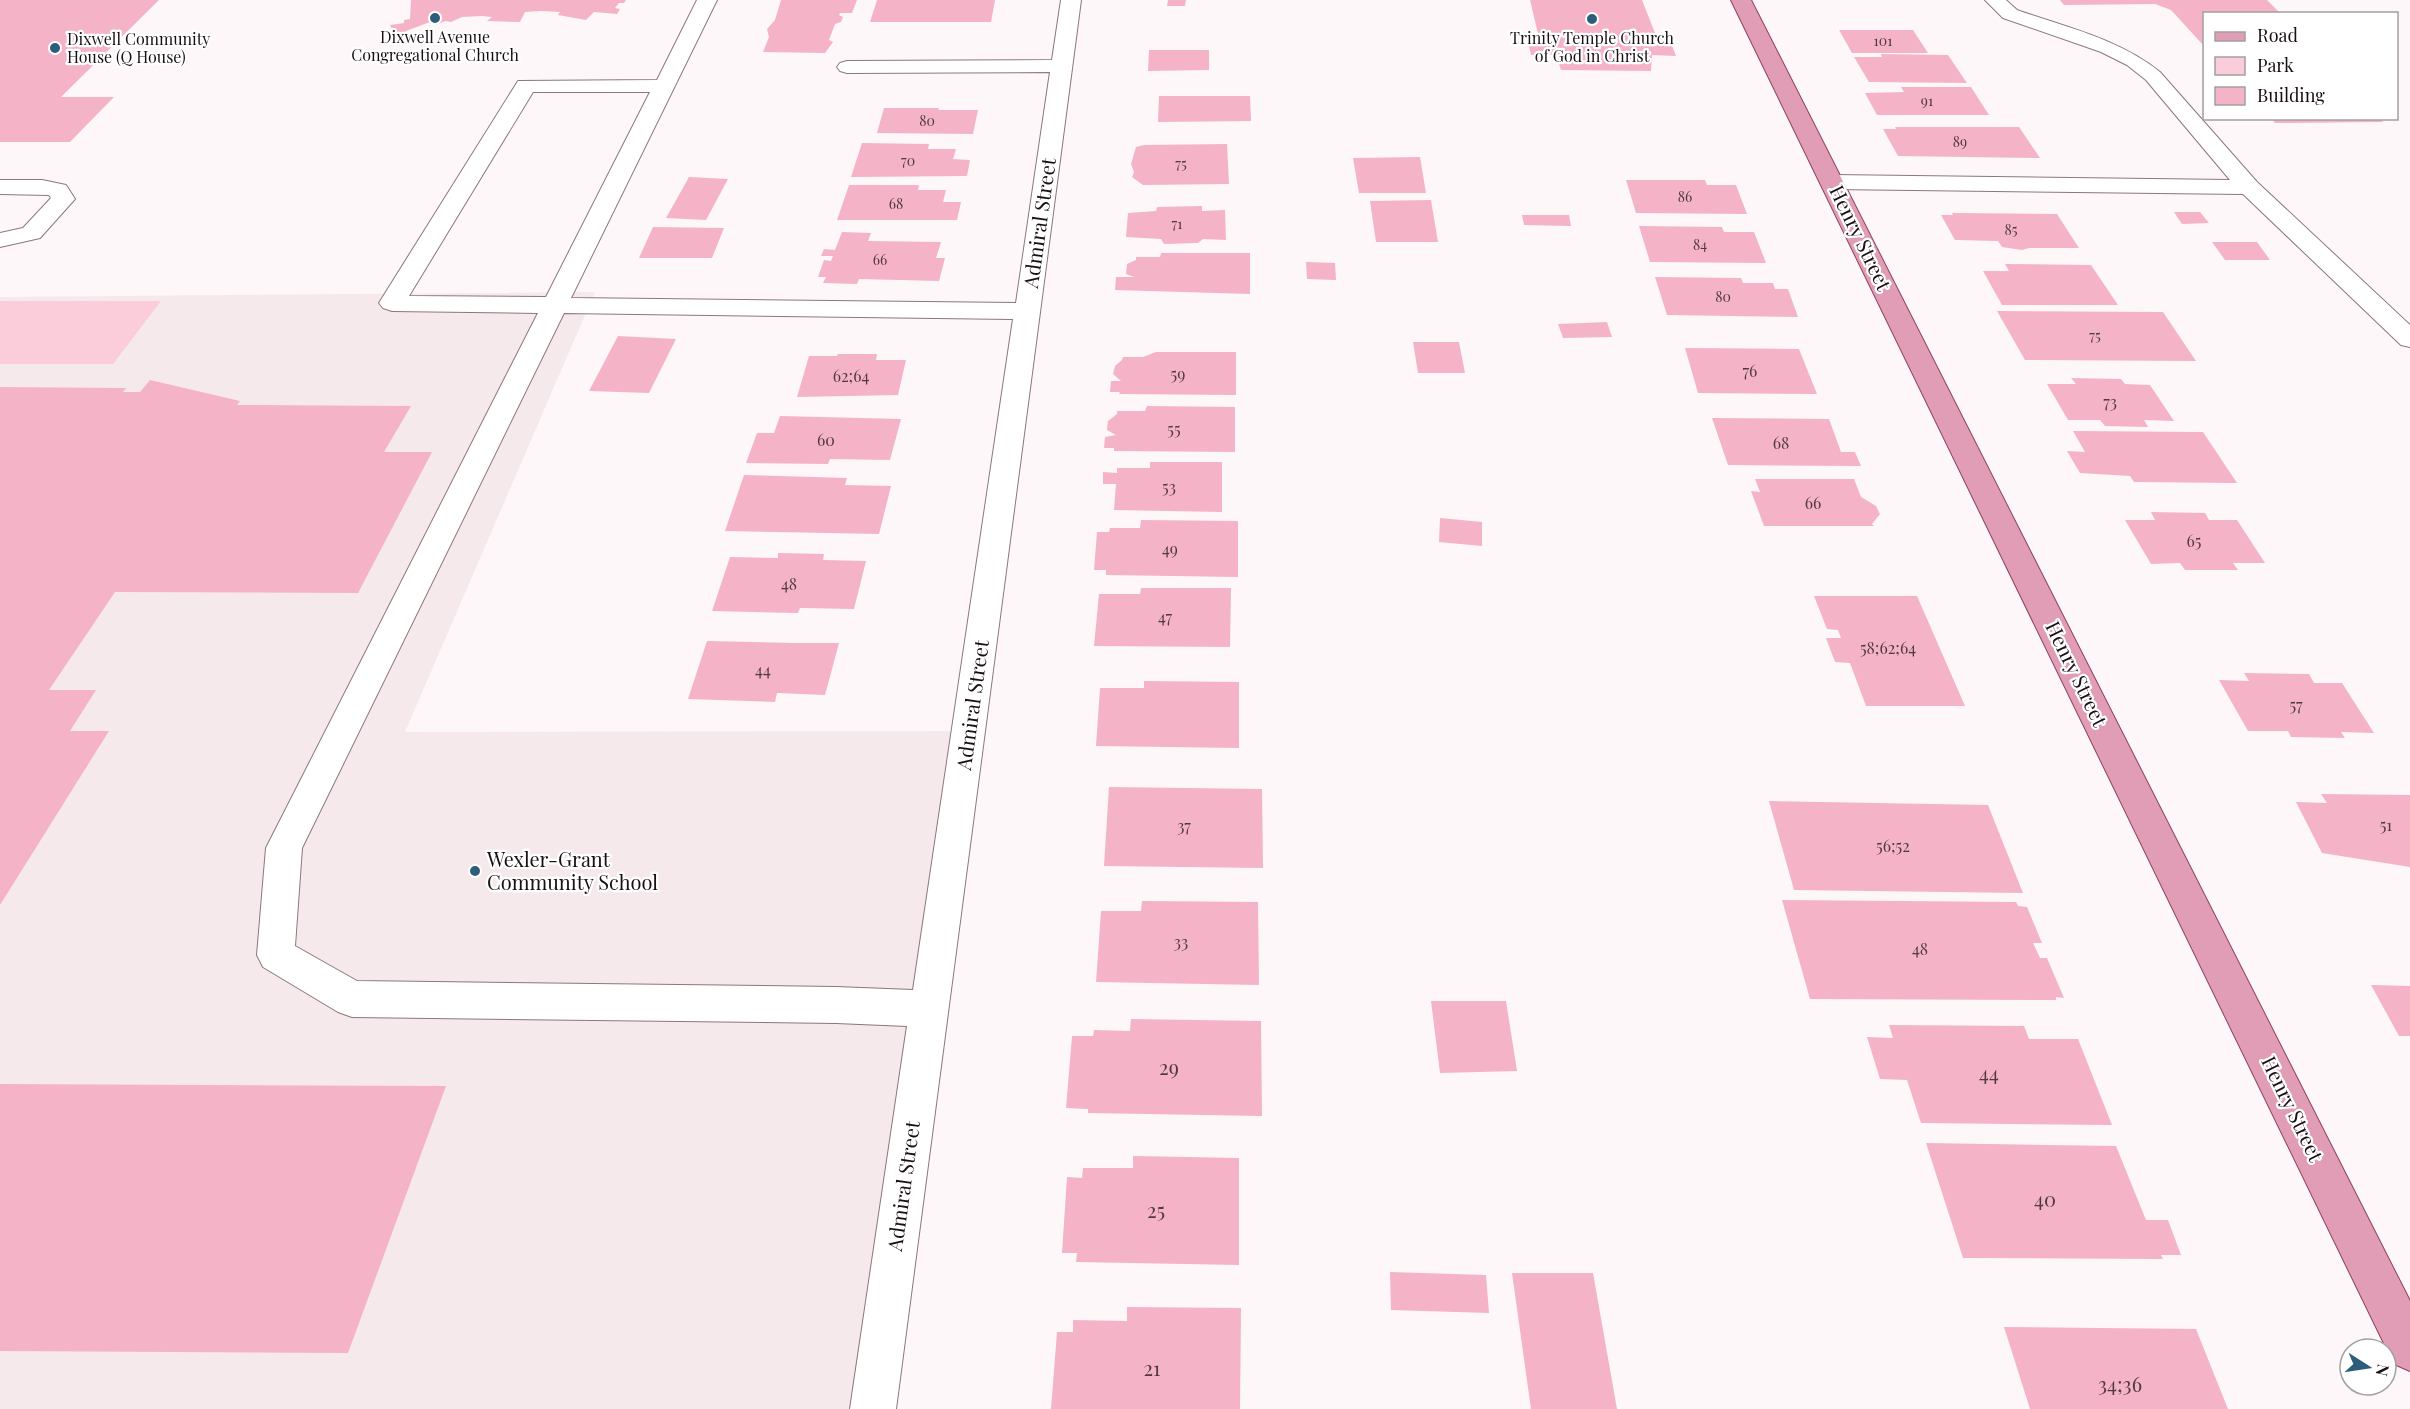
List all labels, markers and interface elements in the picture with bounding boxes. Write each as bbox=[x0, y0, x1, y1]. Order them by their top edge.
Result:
marker: Dixwell Avenue Congregational Church bbox=[428, 11, 442, 25]
marker: Trinity Temple Church of God in Christ bbox=[1585, 12, 1599, 26]
legend bbox=[2203, 12, 2398, 120]
text: Road bbox=[2257, 23, 2298, 47]
place label: Dixwell Avenue Congregational Church bbox=[351, 26, 519, 65]
place label: Trinity Temple Church of God in Christ bbox=[1510, 27, 1675, 66]
place label: Dixwell Community House (Q House) bbox=[67, 28, 210, 67]
house number: 101 bbox=[1874, 31, 1892, 50]
marker: Dixwell Community House (Q House) bbox=[48, 41, 62, 55]
text: Park bbox=[2257, 53, 2294, 77]
text: Building bbox=[2257, 83, 2325, 107]
house number: 91 bbox=[1921, 91, 1933, 110]
house number: 80 bbox=[919, 111, 935, 130]
house number: 89 bbox=[1953, 132, 1967, 151]
house number: 70 bbox=[901, 151, 915, 170]
house number: 75 bbox=[1175, 154, 1187, 173]
street label: Admiral Street bbox=[1016, 155, 1061, 291]
street label: Henry Street bbox=[1824, 180, 1899, 295]
house number: 86 bbox=[1678, 187, 1692, 206]
house number: 68 bbox=[889, 194, 903, 213]
house number: 71 bbox=[1172, 214, 1182, 233]
house number: 85 bbox=[2004, 220, 2018, 239]
house number: 84 bbox=[1693, 235, 1707, 254]
house number: 66 bbox=[873, 250, 887, 269]
house number: 80 bbox=[1715, 287, 1731, 306]
house number: 75 bbox=[2089, 326, 2101, 345]
house number: 76 bbox=[1743, 360, 1757, 381]
house number: 59 bbox=[1171, 363, 1185, 384]
house number: 62;64 bbox=[833, 365, 869, 386]
house number: 73 bbox=[2103, 391, 2117, 412]
house number: 55 bbox=[1167, 418, 1181, 439]
house number: 60 bbox=[817, 429, 835, 450]
house number: 68 bbox=[1773, 432, 1789, 453]
house number: 53 bbox=[1162, 476, 1176, 497]
house number: 66 bbox=[1805, 492, 1821, 513]
house number: 65 bbox=[2187, 530, 2201, 551]
house number: 49 bbox=[1162, 538, 1178, 559]
house number: 48 bbox=[781, 573, 797, 594]
house number: 47 bbox=[1158, 606, 1173, 627]
street label: Henry Street bbox=[2040, 616, 2115, 731]
street label: Admiral Street bbox=[949, 637, 994, 773]
house number: 58;62;64 bbox=[1860, 637, 1916, 658]
house number: 44 bbox=[755, 659, 771, 680]
house number: 57 bbox=[2289, 694, 2303, 715]
house number: 51 bbox=[2380, 814, 2392, 835]
house number: 37 bbox=[1177, 815, 1191, 836]
house number: 56;52 bbox=[1876, 835, 1910, 856]
place label: Wexler-Grant Community School bbox=[486, 845, 658, 895]
marker: Wexler-Grant Community School bbox=[468, 864, 482, 878]
house number: 33 bbox=[1174, 931, 1188, 952]
house number: 48 bbox=[1912, 938, 1928, 959]
street label: Henry Street bbox=[2256, 1051, 2331, 1166]
house number: 29 bbox=[1159, 1053, 1179, 1080]
house number: 44 bbox=[1979, 1059, 1999, 1086]
street label: Admiral Street bbox=[880, 1118, 925, 1254]
house number: 40 bbox=[2034, 1185, 2056, 1212]
house number: 25 bbox=[1147, 1196, 1165, 1223]
north arrow bbox=[2338, 1337, 2398, 1397]
house number: 21 bbox=[1144, 1354, 1160, 1381]
text: N bbox=[2372, 1362, 2395, 1378]
house number: 34;36 bbox=[2098, 1370, 2142, 1397]

